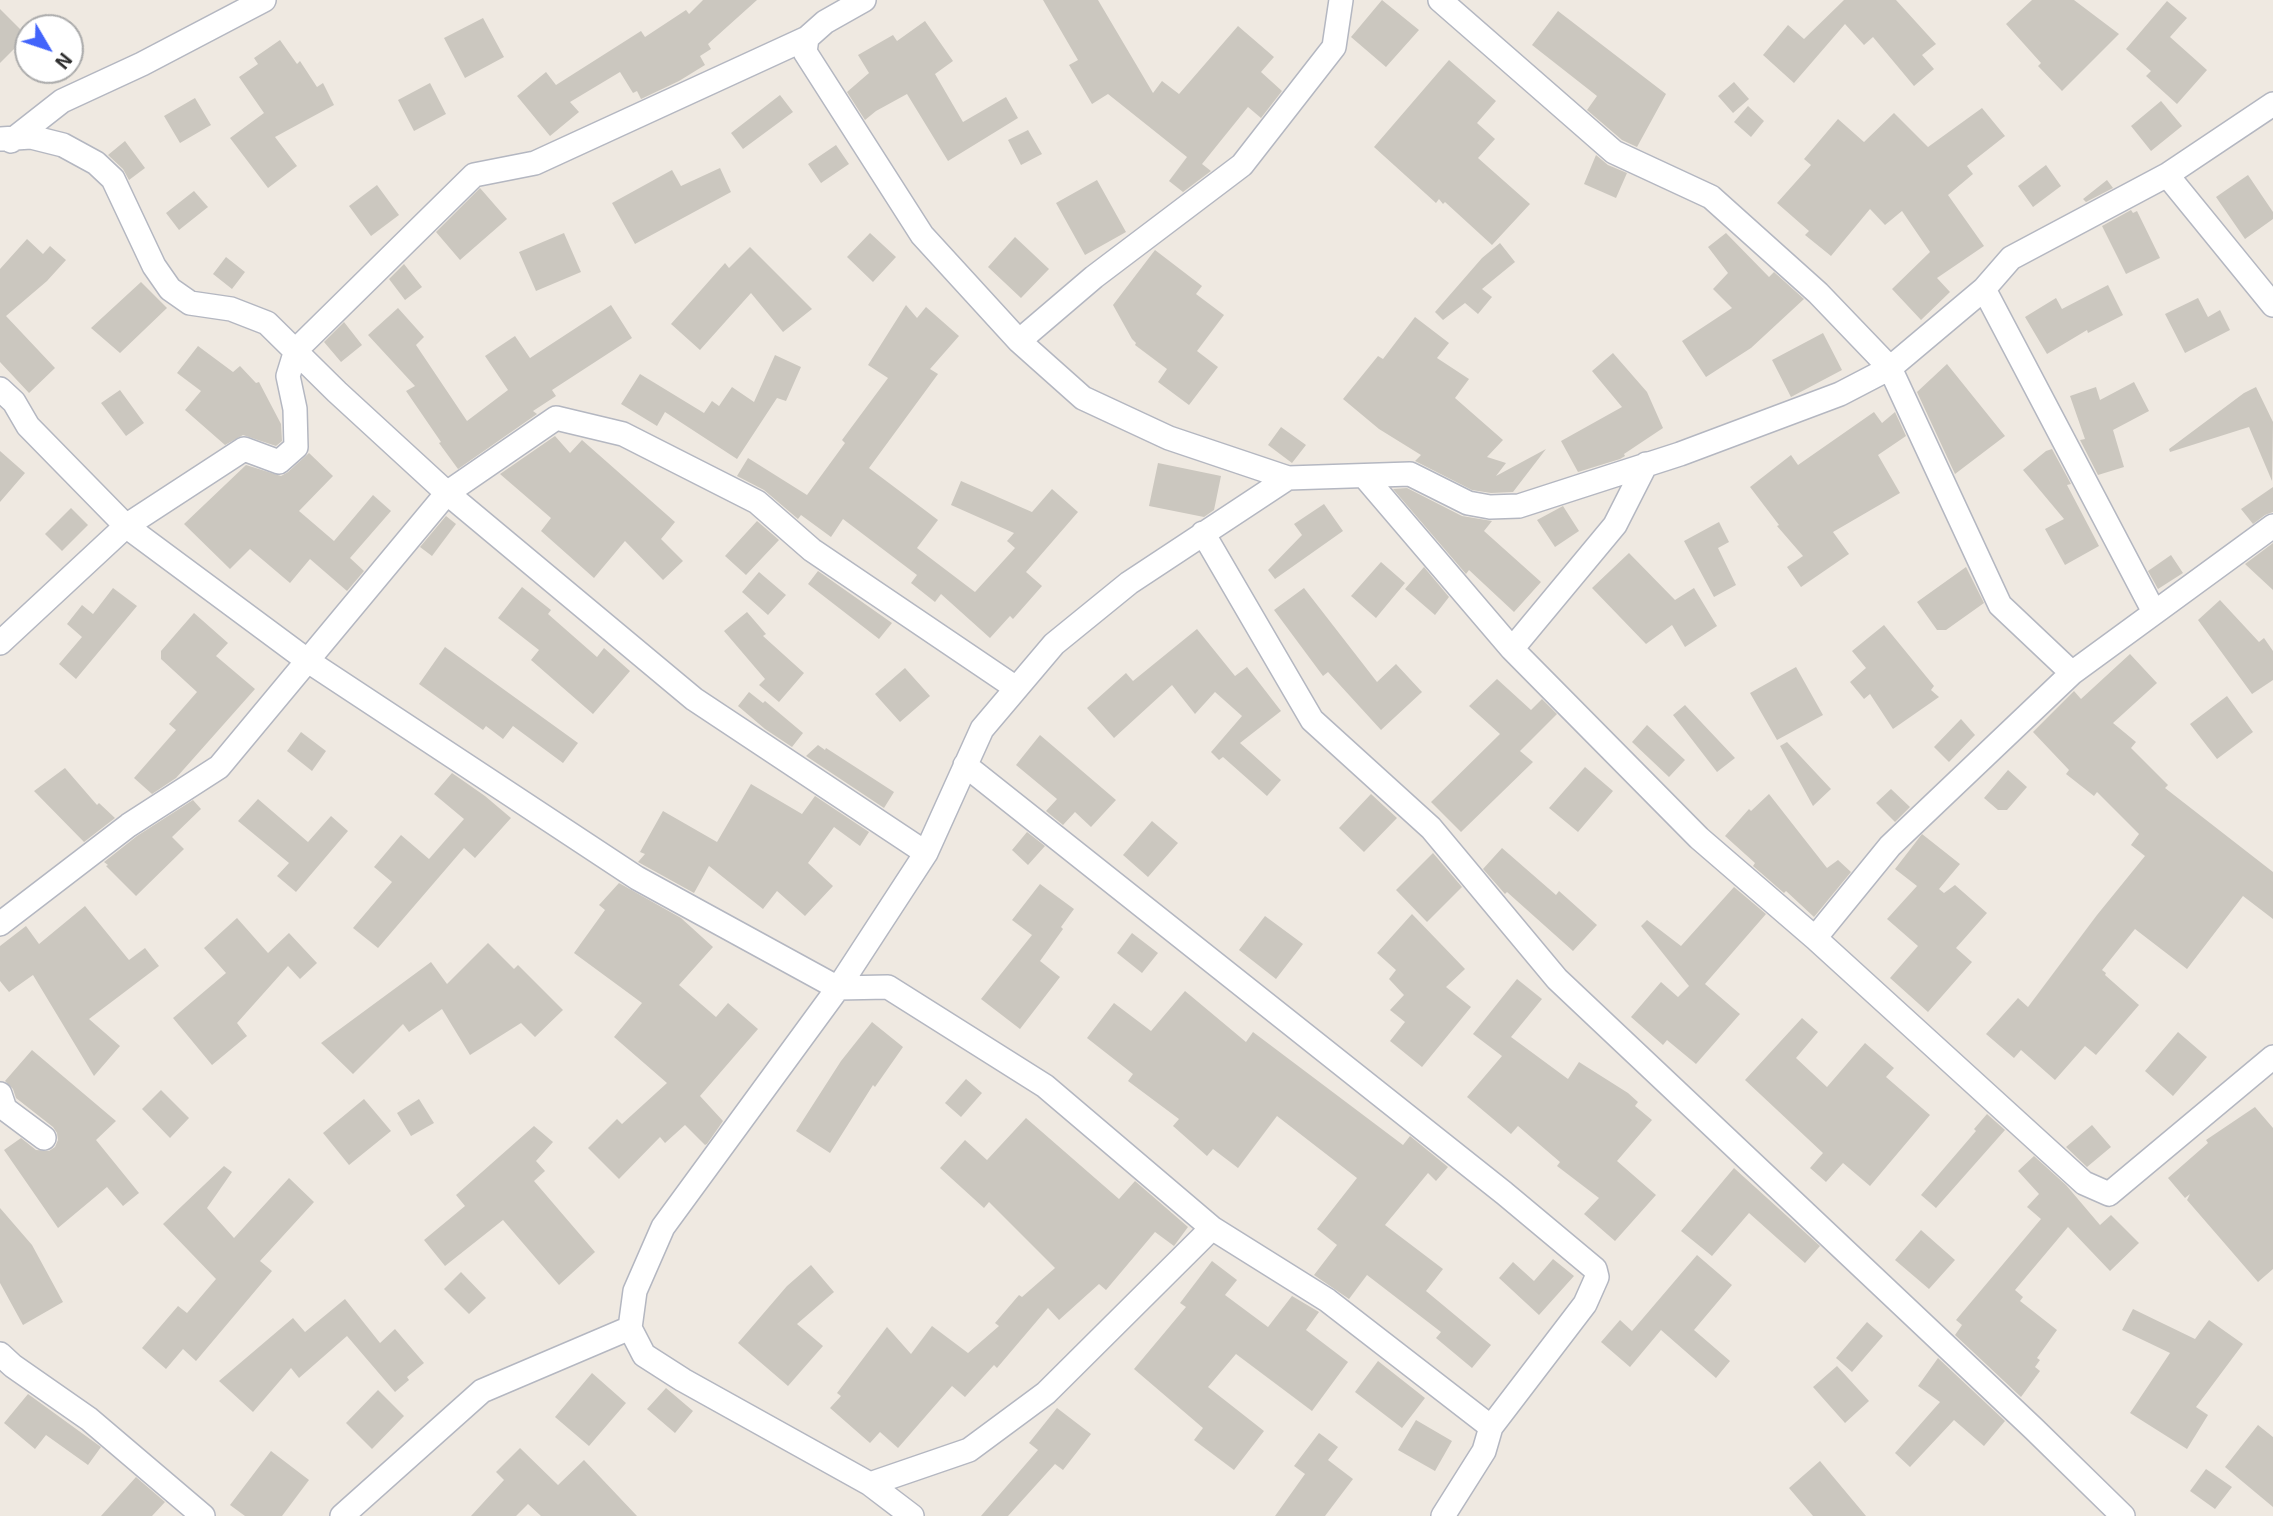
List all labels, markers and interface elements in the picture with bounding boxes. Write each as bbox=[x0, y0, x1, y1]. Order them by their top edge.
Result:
north arrow bbox=[14, 14, 84, 84]
text: N bbox=[51, 49, 77, 74]

